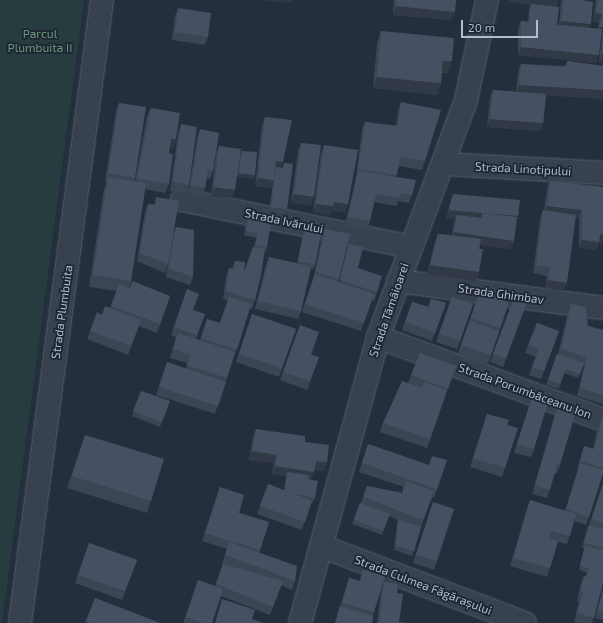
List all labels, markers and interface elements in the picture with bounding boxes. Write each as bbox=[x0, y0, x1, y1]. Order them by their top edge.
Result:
scale bar bbox=[463, 12, 540, 38]
text: 20 m bbox=[468, 20, 495, 34]
park label: Parcul Plumbuita II bbox=[8, 27, 72, 55]
street label: Strada Linotipului bbox=[474, 159, 572, 179]
street label: Strada Ivărului bbox=[243, 206, 325, 236]
street label: Strada Tămâioarei bbox=[366, 261, 412, 359]
street label: Strada Plumbuita bbox=[48, 264, 76, 360]
street label: Strada Ghimbav bbox=[457, 281, 545, 307]
street label: Strada Porumbăceanu Ion bbox=[457, 360, 593, 422]
street label: Strada Culmea Făgărașului bbox=[352, 552, 494, 618]

